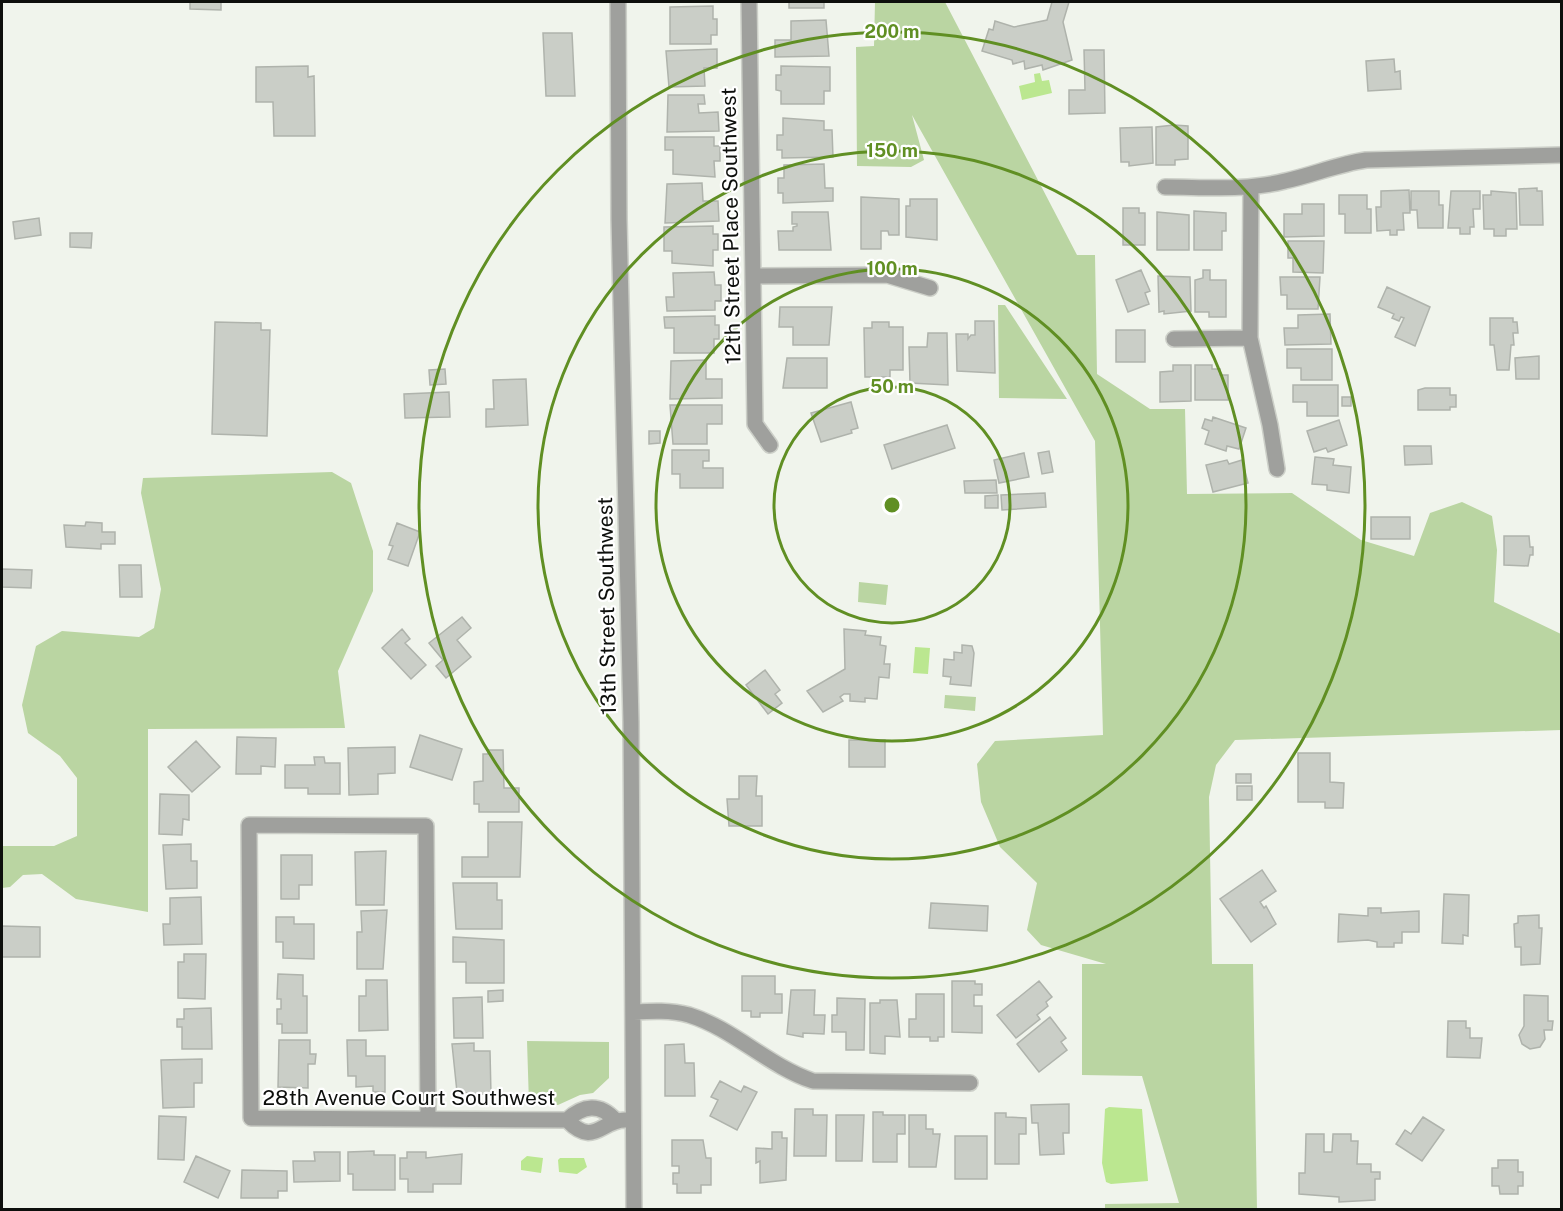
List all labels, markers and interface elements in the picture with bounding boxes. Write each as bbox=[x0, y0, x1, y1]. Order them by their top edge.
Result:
text: 200 m bbox=[865, 21, 919, 42]
street label: 12th Street Place Southwest bbox=[716, 87, 745, 365]
text: 150 m bbox=[866, 140, 918, 161]
text: 100 m bbox=[866, 258, 918, 279]
text: 50 m bbox=[870, 376, 914, 397]
centre of rings bbox=[882, 495, 902, 515]
street label: 13th Street Southwest bbox=[592, 497, 621, 715]
street label: 28th Avenue Court Southwest bbox=[263, 1085, 555, 1110]

